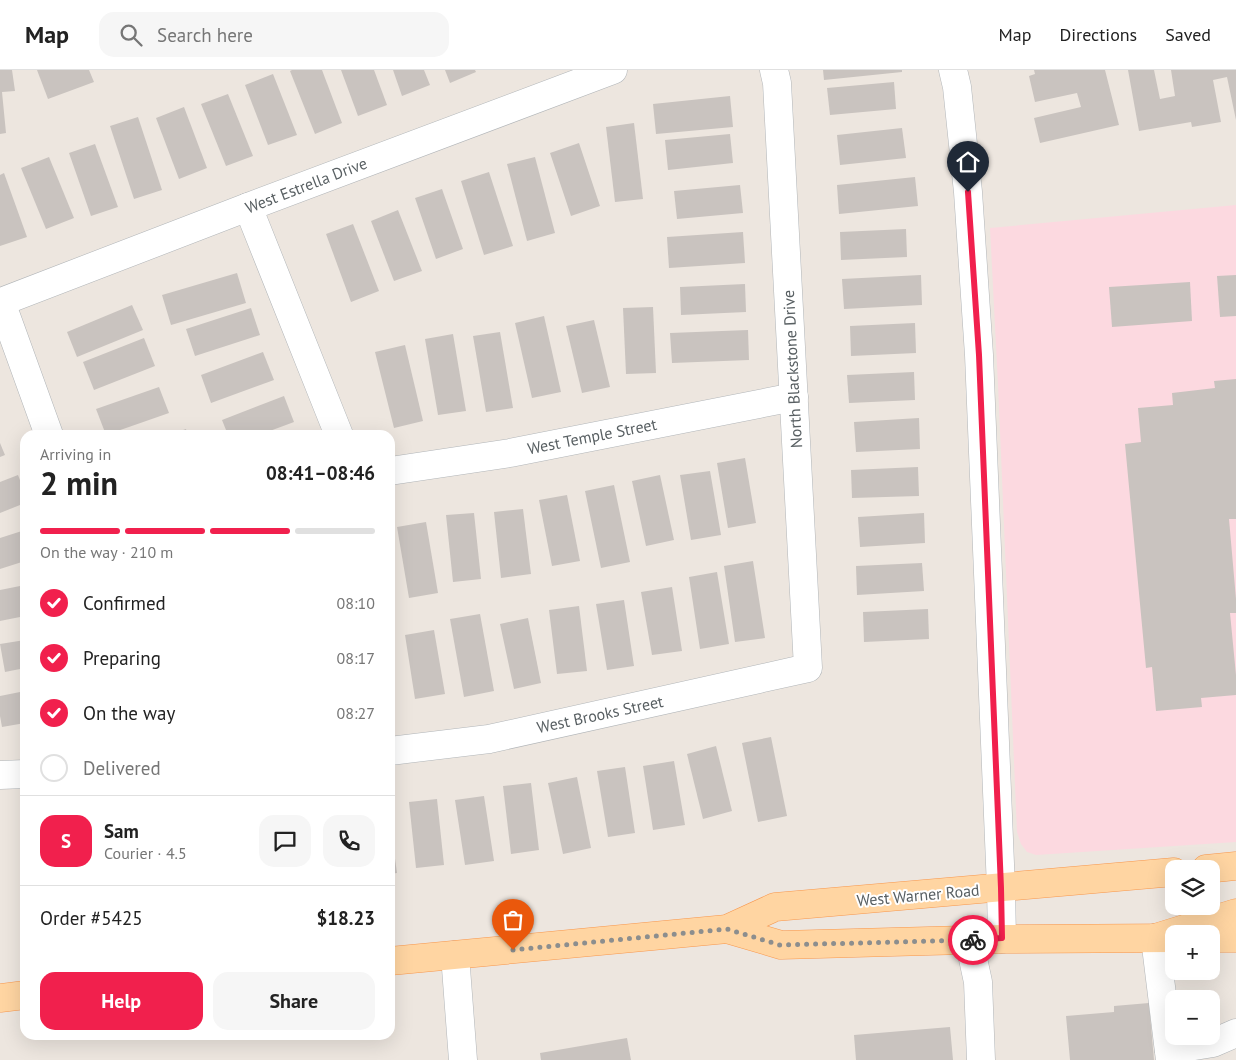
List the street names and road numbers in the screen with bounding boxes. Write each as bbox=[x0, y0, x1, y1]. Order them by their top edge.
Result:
street label: West Estrella Drive bbox=[242, 153, 370, 217]
street label: North Blackstone Drive bbox=[778, 290, 806, 448]
street label: West Temple Street bbox=[526, 414, 659, 458]
street label: West Brooks Street bbox=[535, 691, 666, 737]
street label: West Warner Road bbox=[856, 880, 980, 910]

